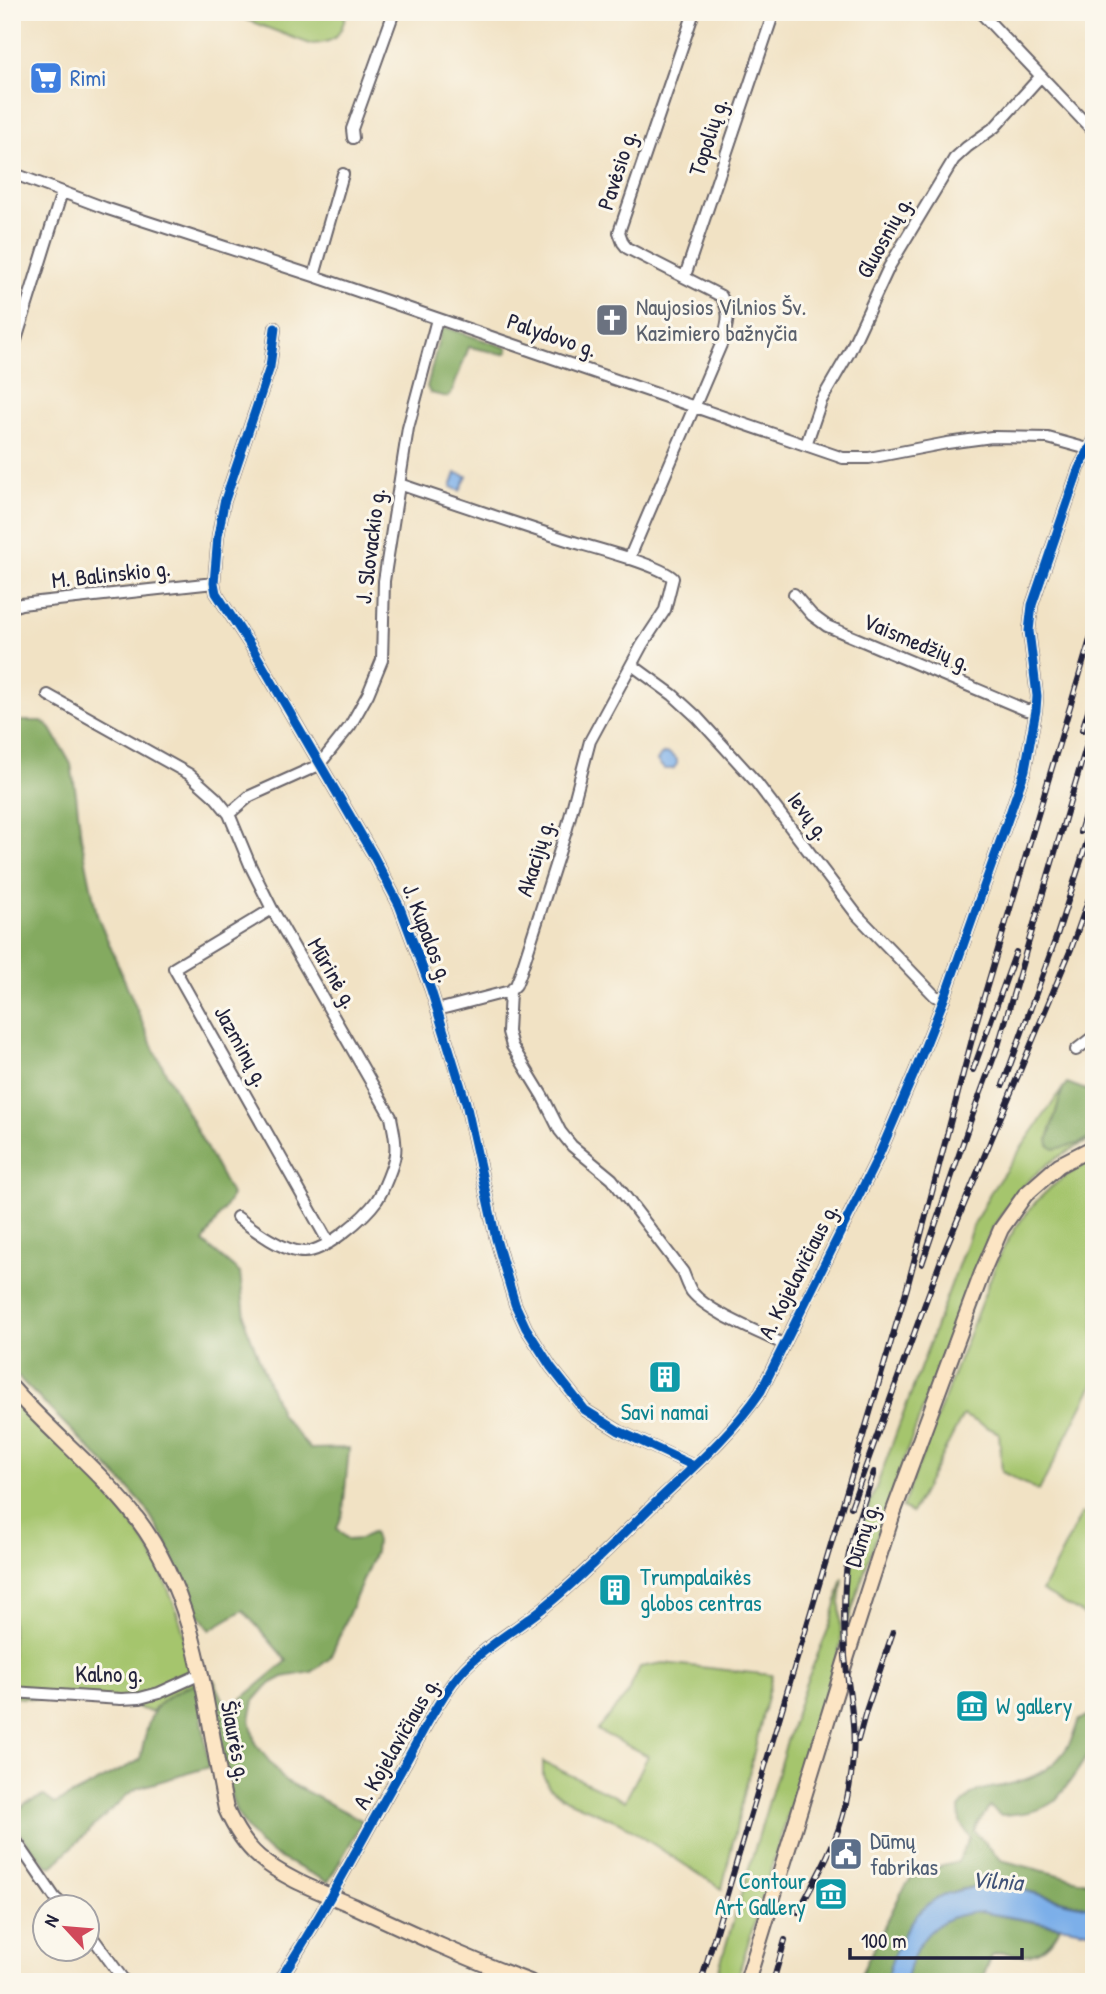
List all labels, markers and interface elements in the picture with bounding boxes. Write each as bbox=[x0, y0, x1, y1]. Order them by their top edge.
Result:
supermarket icon: Rimi bbox=[27, 59, 65, 97]
place label: Rimi bbox=[70, 62, 106, 93]
street label: Topolių g. bbox=[680, 94, 735, 180]
street label: Pavėsio g. bbox=[589, 126, 644, 214]
street label: Gluosnių g. bbox=[848, 190, 919, 283]
place label: Naujosios Vilnios Šv. Kazimiero bažnyčia bbox=[636, 291, 806, 348]
church icon: Naujosios Vilnios Šv. Kazimiero bažnyčia bbox=[593, 301, 631, 339]
street label: Palydovo g. bbox=[503, 305, 601, 364]
street label: J. Slovackio g. bbox=[347, 486, 392, 606]
street label: M. Balinskio g. bbox=[50, 552, 172, 595]
street label: Vaismedžių g. bbox=[859, 605, 976, 678]
street label: Ievų g. bbox=[781, 785, 838, 846]
street label: Akacijų g. bbox=[508, 816, 561, 900]
street label: J. Kupalos g. bbox=[395, 879, 461, 987]
street label: Mūrinė g. bbox=[301, 932, 366, 1014]
street label: Jazminų g. bbox=[207, 1000, 277, 1092]
street label: A. Kojelavičiaus g. bbox=[750, 1198, 845, 1344]
building icon: Savi namai bbox=[646, 1358, 684, 1396]
place label: Savi namai bbox=[621, 1396, 709, 1427]
street label: Dūmų g. bbox=[837, 1499, 886, 1571]
place label: Trumpalaikės globos centras bbox=[640, 1561, 762, 1618]
building icon: Trumpalaikės globos centras bbox=[596, 1571, 634, 1609]
street label: Kalno g. bbox=[75, 1658, 143, 1689]
street label: A. Kojelavičiaus g. bbox=[345, 1671, 446, 1815]
museum icon: W gallery bbox=[953, 1687, 991, 1725]
place label: W gallery bbox=[996, 1690, 1073, 1721]
street label: Šiaurės g. bbox=[214, 1698, 259, 1784]
place label: Dūmų fabrikas bbox=[870, 1825, 938, 1882]
public building icon: Dūmų fabrikas bbox=[827, 1835, 865, 1873]
water label: Vilnia bbox=[971, 1862, 1026, 1898]
place label: Contour Art Gallery bbox=[715, 1865, 806, 1922]
museum icon: Contour Art Gallery bbox=[812, 1875, 850, 1913]
north arrow bbox=[32, 1892, 102, 1962]
text: N bbox=[37, 1910, 65, 1931]
scale bar bbox=[850, 1917, 1022, 1961]
text: 100 m bbox=[861, 1926, 907, 1955]

